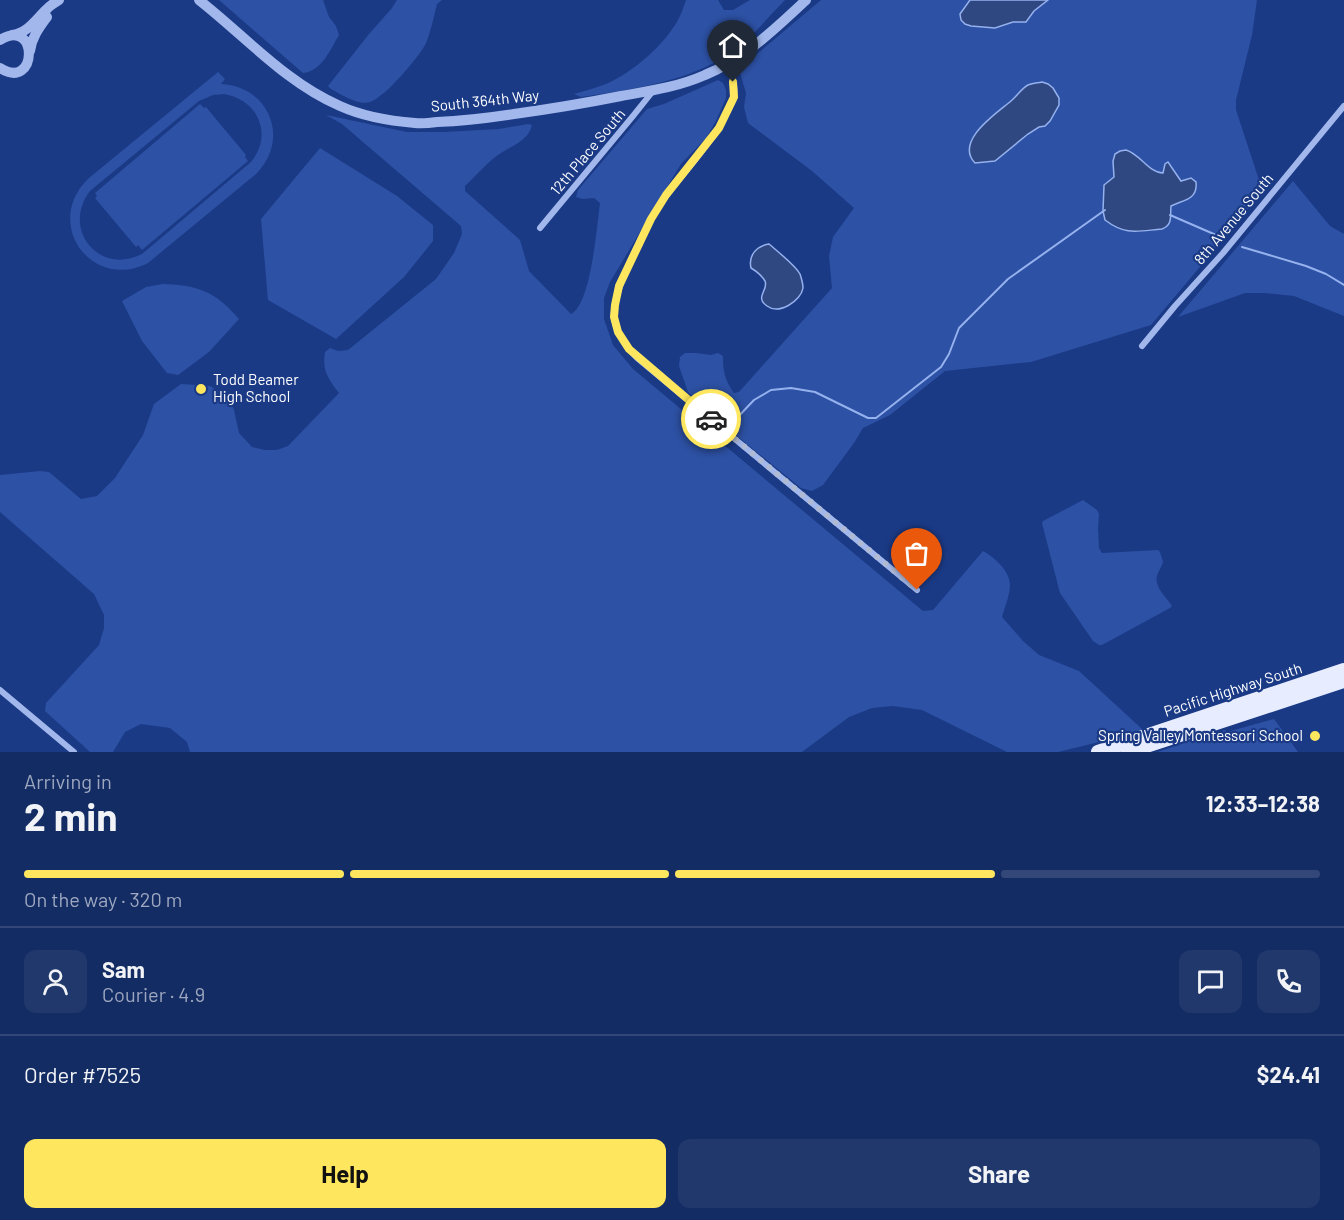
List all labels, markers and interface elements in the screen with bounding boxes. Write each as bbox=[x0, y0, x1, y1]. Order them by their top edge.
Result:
pin bbox=[707, 20, 758, 82]
icon: home bbox=[716, 29, 749, 62]
street label: South 364th Way bbox=[430, 85, 540, 115]
street label: 12th Place South bbox=[546, 105, 629, 198]
street label: 8th Avenue South bbox=[1190, 169, 1277, 268]
place label: Todd Beamer High School bbox=[213, 370, 299, 405]
marker: Todd Beamer High School bbox=[194, 382, 208, 396]
courier bbox=[681, 389, 741, 449]
icon: car bbox=[695, 403, 728, 436]
pin bbox=[891, 528, 942, 590]
icon: bag bbox=[900, 537, 933, 570]
street label: Pacific Highway South bbox=[1161, 658, 1304, 720]
place label: Spring Valley Montessori School bbox=[1098, 726, 1303, 744]
marker: Spring Valley Montessori School bbox=[1308, 729, 1322, 743]
text: Arriving in bbox=[24, 769, 112, 793]
text: 12:33–12:38 bbox=[1206, 790, 1320, 816]
text: 2 min bbox=[24, 792, 117, 839]
text: On the way · 320 m bbox=[24, 887, 182, 911]
button: person bbox=[24, 950, 87, 1013]
button: chat bbox=[1179, 950, 1242, 1013]
button: phone bbox=[1257, 950, 1320, 1013]
text: Sam bbox=[102, 956, 145, 982]
text: Courier · 4.9 bbox=[102, 982, 205, 1006]
text: Order #7525 bbox=[24, 1061, 141, 1087]
text: $24.41 bbox=[1257, 1061, 1320, 1087]
button: Help bbox=[24, 1139, 666, 1208]
button: Share bbox=[678, 1139, 1320, 1208]

